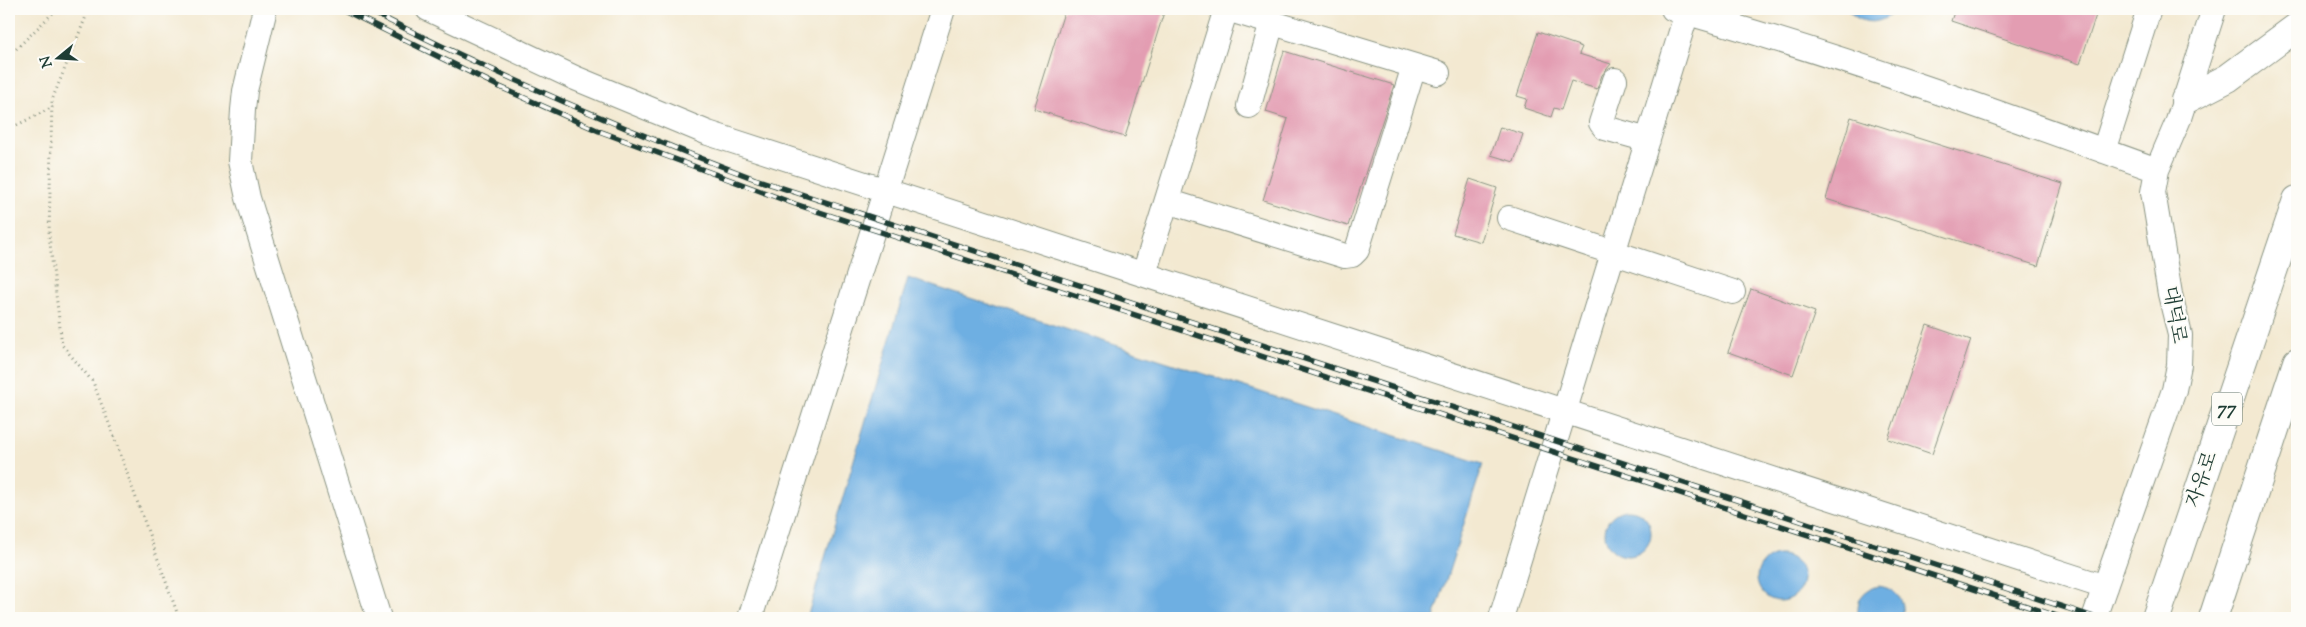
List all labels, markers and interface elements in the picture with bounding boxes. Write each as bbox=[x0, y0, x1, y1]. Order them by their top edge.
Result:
north arrow bbox=[32, 32, 82, 82]
text: N bbox=[36, 53, 59, 70]
street label: 대덕로 bbox=[2154, 284, 2192, 346]
road number: 77 bbox=[2212, 392, 2242, 426]
street label: 자유로 bbox=[2180, 448, 2226, 512]

